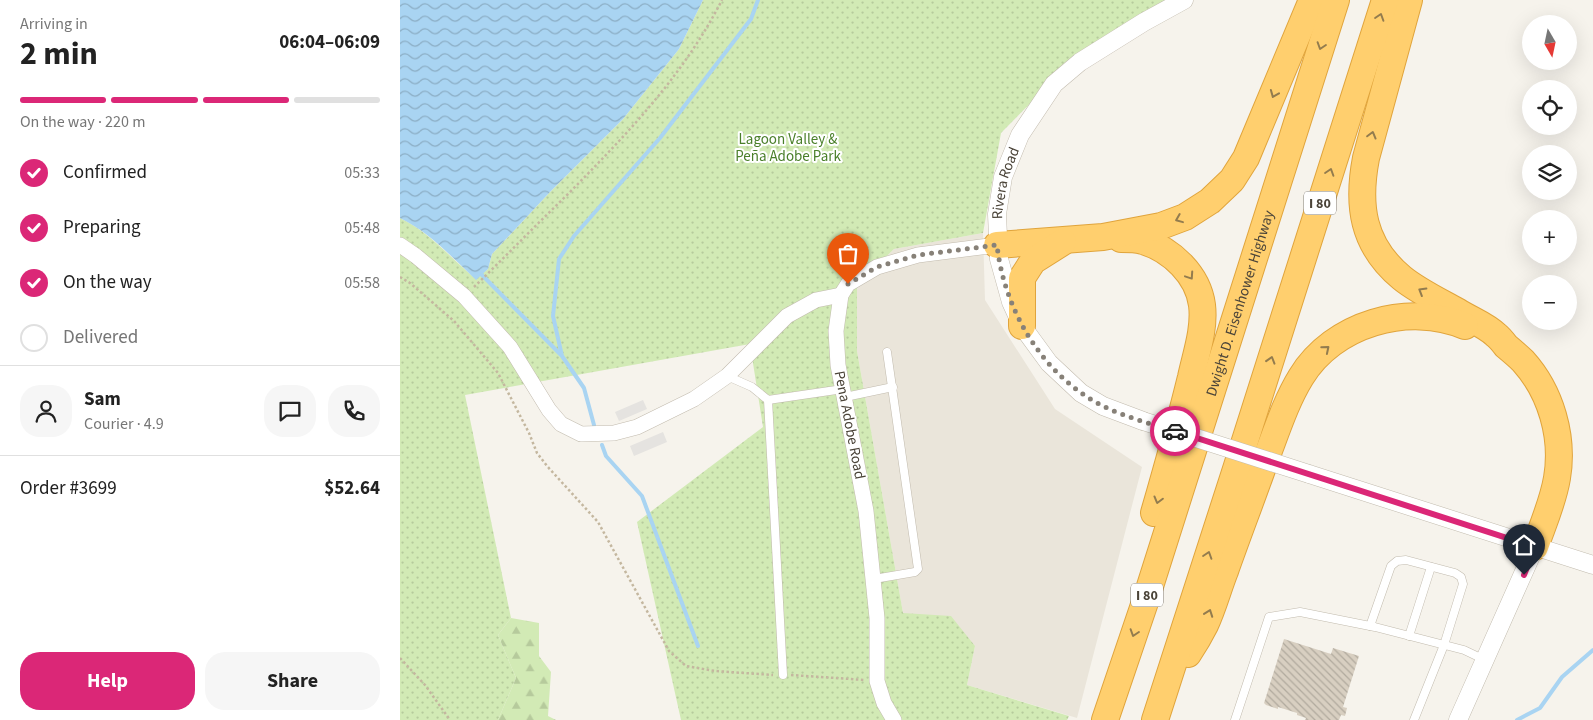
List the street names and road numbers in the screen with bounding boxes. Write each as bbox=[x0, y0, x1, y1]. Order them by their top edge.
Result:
street label: Rivera Road bbox=[987, 144, 1025, 220]
road number: I 80 bbox=[1304, 192, 1336, 214]
street label: Dwight D. Eisenhower Highway bbox=[1201, 208, 1280, 399]
street label: Pena Adobe Road bbox=[829, 369, 870, 481]
road number: I 80 bbox=[1131, 584, 1163, 606]

